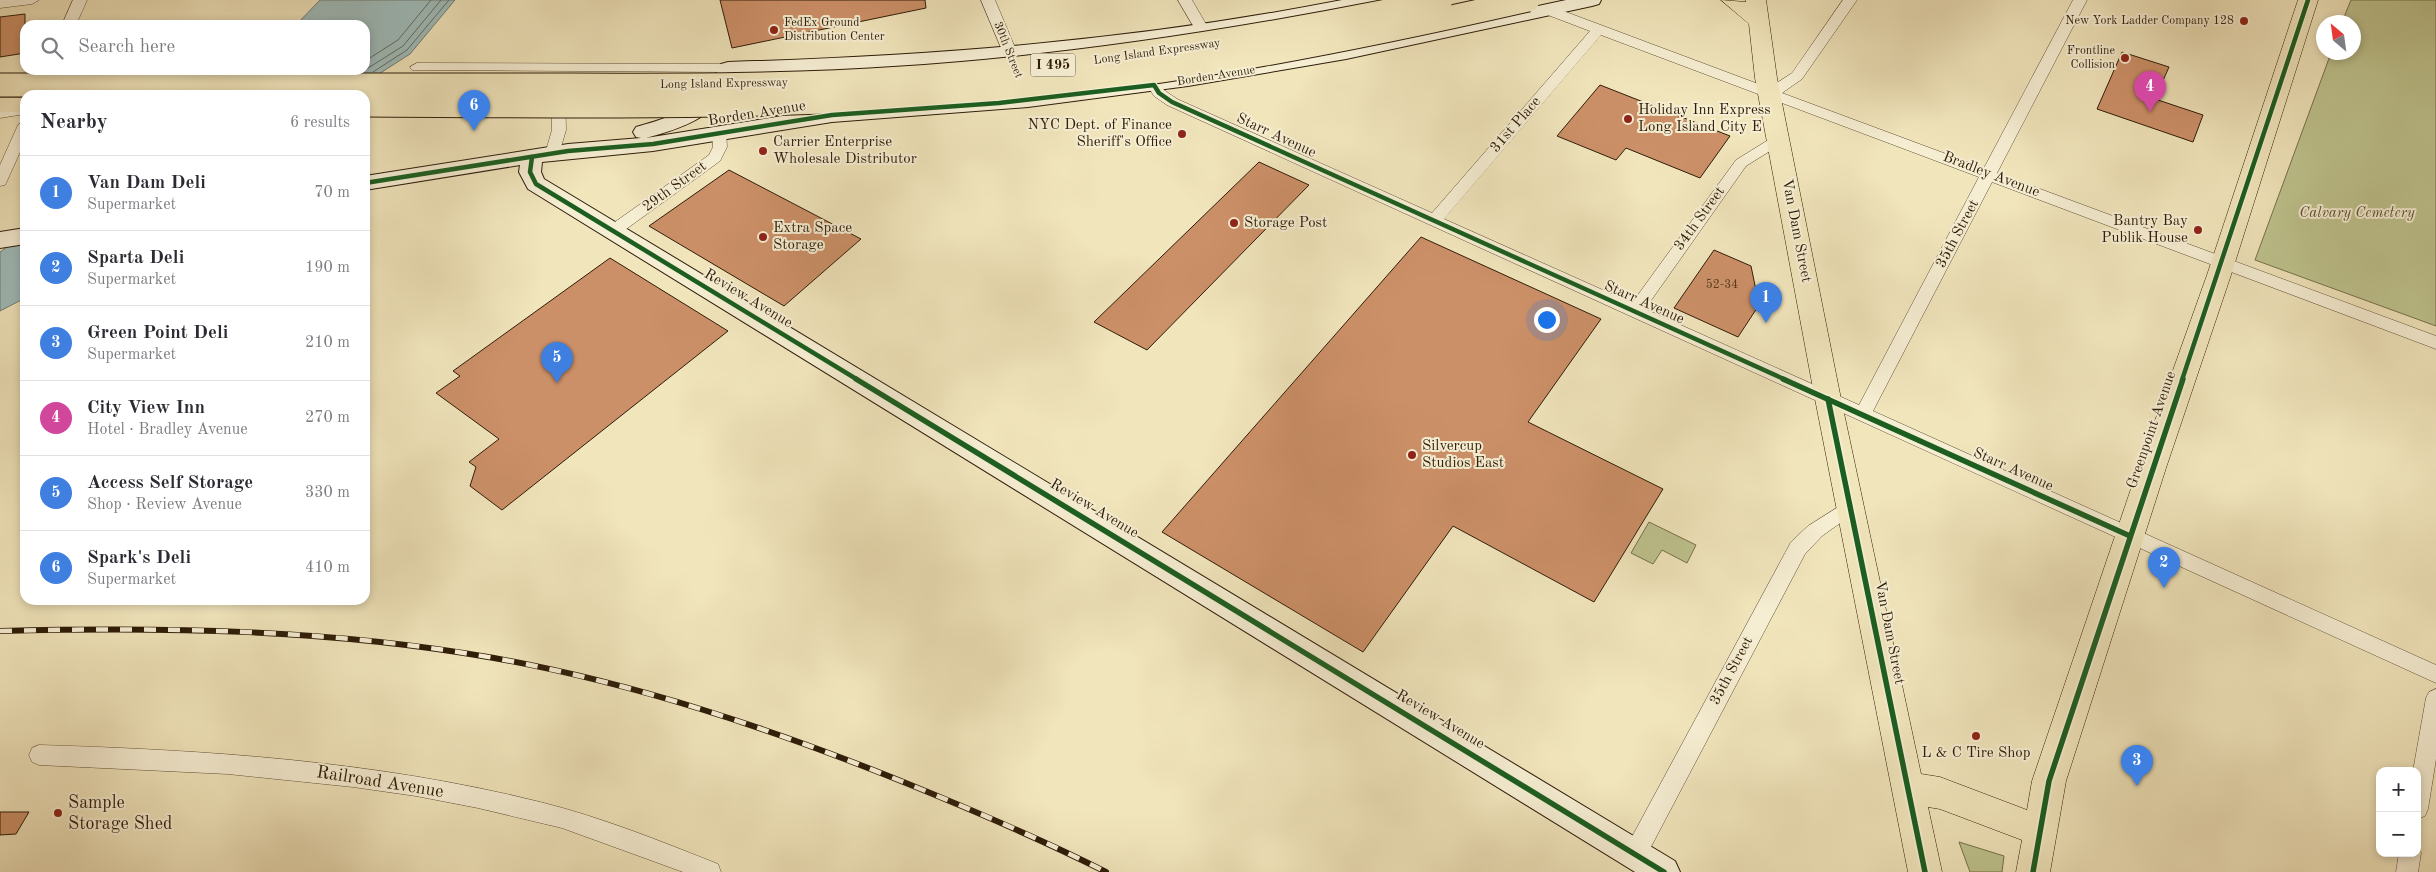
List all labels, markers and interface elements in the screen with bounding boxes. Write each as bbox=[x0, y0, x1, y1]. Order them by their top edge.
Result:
place label: New York Ladder Company 128 bbox=[2065, 15, 2234, 27]
marker: New York Ladder Company 128 bbox=[2238, 15, 2250, 27]
north arrow bbox=[2316, 15, 2361, 60]
place label: FedEx Ground Distribution Center bbox=[784, 17, 885, 43]
search box bbox=[20, 20, 370, 75]
street label: 30th Street bbox=[991, 20, 1025, 80]
marker: FedEx Ground Distribution Center bbox=[768, 24, 780, 36]
icon: search bbox=[38, 34, 66, 62]
street label: Long Island Expressway bbox=[1093, 37, 1222, 67]
text: Search here bbox=[78, 38, 175, 57]
place label: Frontline Collision bbox=[2067, 45, 2116, 71]
marker: Frontline Collision bbox=[2119, 52, 2131, 64]
road number: I 495 bbox=[1030, 54, 1076, 76]
street label: Borden Avenue bbox=[1176, 64, 1256, 88]
pin: 4 bbox=[2134, 71, 2166, 112]
street label: Long Island Expressway bbox=[660, 77, 789, 91]
pin: 6 bbox=[458, 90, 490, 131]
street label: 31st Place bbox=[1488, 94, 1544, 156]
street label: Borden Avenue bbox=[707, 99, 807, 129]
place label: Holiday Inn Express Long Island City E bbox=[1638, 103, 1771, 135]
street label: Starr Avenue bbox=[1234, 111, 1318, 161]
text: Nearby bbox=[40, 112, 108, 133]
marker: Holiday Inn Express Long Island City E bbox=[1622, 113, 1634, 125]
text: 6 results bbox=[290, 115, 350, 131]
place label: NYC Dept. of Finance Sheriff's Office bbox=[1027, 118, 1172, 150]
marker: NYC Dept. of Finance Sheriff's Office bbox=[1176, 128, 1188, 140]
place label: Carrier Enterprise Wholesale Distributor bbox=[773, 135, 917, 167]
marker: Carrier Enterprise Wholesale Distributor bbox=[757, 145, 769, 157]
street label: Bradley Avenue bbox=[1940, 150, 2042, 200]
street label: 29th Street bbox=[640, 159, 710, 215]
text: Van Dam Deli bbox=[87, 174, 206, 193]
street label: Van Dam Street bbox=[1779, 178, 1813, 284]
street label: 34th Street bbox=[1672, 184, 1728, 254]
text: 1 bbox=[51, 185, 61, 201]
text: 70 m bbox=[314, 185, 350, 201]
text: Supermarket bbox=[87, 197, 176, 213]
street label: 35th Street bbox=[1934, 197, 1982, 271]
park label: Calvary Cemetery bbox=[2299, 206, 2415, 221]
place label: Bantry Bay Publik House bbox=[2101, 214, 2188, 246]
place label: Storage Post bbox=[1244, 216, 1327, 231]
marker: Storage Post bbox=[1228, 217, 1240, 229]
place label: Extra Space Storage bbox=[773, 221, 852, 253]
marker: Bantry Bay Publik House bbox=[2192, 224, 2204, 236]
marker: Extra Space Storage bbox=[757, 231, 769, 243]
text: Sparta Deli bbox=[87, 249, 184, 268]
text: 2 bbox=[51, 260, 61, 276]
text: 190 m bbox=[305, 260, 350, 276]
street label: Review Avenue bbox=[701, 267, 795, 331]
text: Supermarket bbox=[87, 272, 176, 288]
house number: 52-34 bbox=[1706, 278, 1738, 291]
street label: Starr Avenue bbox=[1602, 279, 1686, 327]
pin: 1 bbox=[1750, 282, 1782, 323]
your location bbox=[1534, 307, 1560, 333]
text: Green Point Deli bbox=[87, 324, 228, 343]
text: 3 bbox=[51, 335, 61, 351]
text: 210 m bbox=[305, 335, 350, 351]
pin: 5 bbox=[541, 342, 573, 383]
text: Supermarket bbox=[87, 347, 176, 363]
street label: Greenpoint Avenue bbox=[2125, 369, 2179, 491]
text: City View Inn bbox=[87, 399, 205, 418]
text: 4 bbox=[51, 410, 61, 426]
text: 270 m bbox=[305, 410, 350, 426]
text: Hotel · Bradley Avenue bbox=[87, 422, 248, 438]
place label: Silvercup Studios East bbox=[1422, 439, 1504, 471]
street label: Starr Avenue bbox=[1971, 446, 2055, 494]
marker: Silvercup Studios East bbox=[1406, 449, 1418, 461]
text: Access Self Storage bbox=[87, 474, 253, 493]
street label: Review Avenue bbox=[1047, 477, 1141, 541]
text: 5 bbox=[51, 485, 61, 501]
text: 330 m bbox=[305, 485, 350, 501]
text: Shop · Review Avenue bbox=[87, 497, 242, 513]
pin: 2 bbox=[2148, 547, 2180, 588]
text: Spark's Deli bbox=[87, 549, 191, 568]
text: 6 bbox=[51, 560, 61, 576]
text: 410 m bbox=[305, 560, 350, 576]
text: Supermarket bbox=[87, 572, 176, 588]
street label: Van Dam Street bbox=[1872, 580, 1906, 686]
street label: 35th Street bbox=[1708, 634, 1756, 708]
street label: Review Avenue bbox=[1393, 688, 1487, 752]
marker: L & C Tire Shop bbox=[1970, 730, 1982, 742]
pin: 3 bbox=[2121, 745, 2153, 786]
place label: L & C Tire Shop bbox=[1921, 746, 2031, 761]
street label: Railroad Avenue bbox=[315, 763, 445, 801]
map controls bbox=[2376, 767, 2421, 857]
button: + bbox=[2376, 767, 2421, 812]
place label: Sample Storage Shed bbox=[68, 794, 172, 833]
marker: Sample Storage Shed bbox=[52, 807, 64, 819]
button: − bbox=[2376, 812, 2421, 857]

